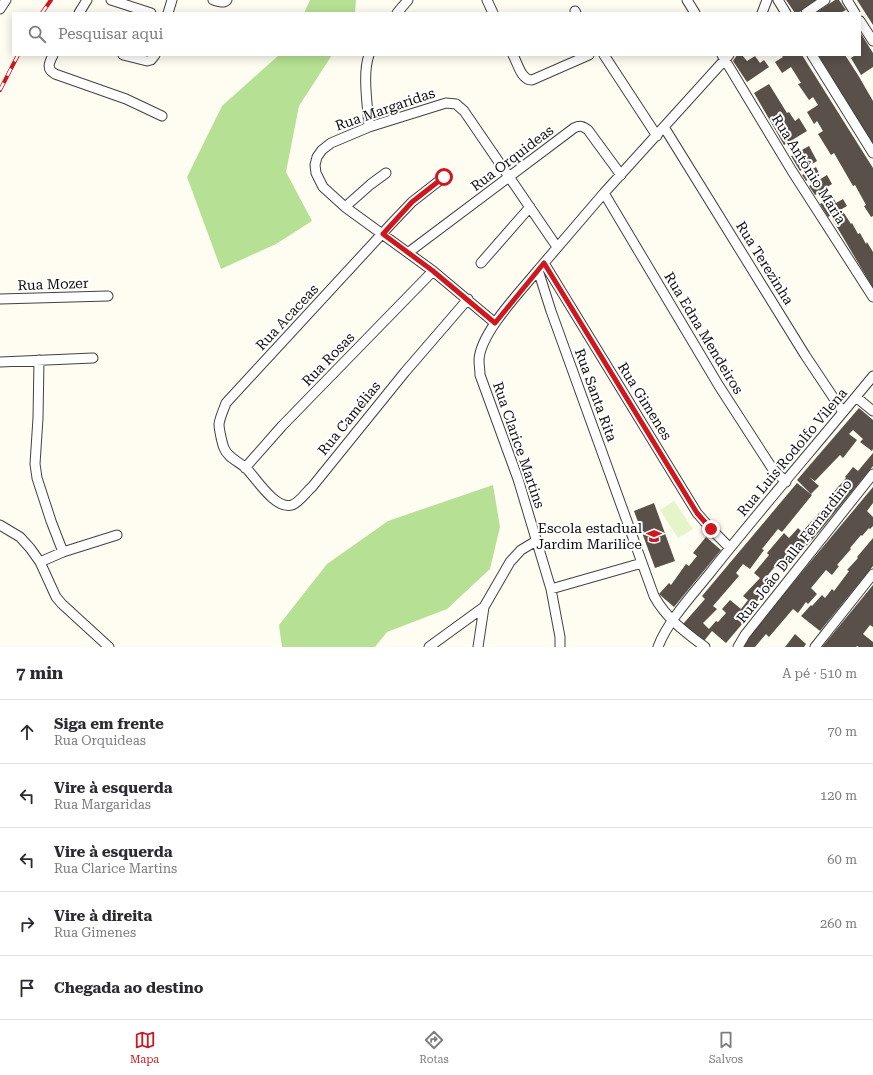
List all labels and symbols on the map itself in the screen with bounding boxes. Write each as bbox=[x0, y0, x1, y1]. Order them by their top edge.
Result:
street label: Rua Margaridas bbox=[333, 84, 437, 134]
street label: Rua Antônio Maria bbox=[769, 111, 849, 227]
street label: Rua Orquideas bbox=[468, 122, 557, 194]
route start bbox=[435, 168, 453, 186]
street label: Rua Terezinha bbox=[733, 218, 797, 308]
street label: Rua Edna Mendeiros bbox=[661, 269, 747, 397]
street label: Rua Mozer bbox=[17, 275, 89, 293]
street label: Rua Acaceas bbox=[252, 281, 322, 353]
street label: Rua Rosas bbox=[299, 329, 358, 389]
street label: Rua Santa Rita bbox=[572, 346, 620, 444]
street label: Rua Gimenes bbox=[615, 359, 675, 443]
street label: Rua Camélias bbox=[314, 378, 384, 458]
street label: Rua Clarice Martins bbox=[490, 380, 548, 511]
street label: Rua Luis Rodolfo Vilena bbox=[734, 385, 850, 519]
street label: Rua João Dalla Fernardino bbox=[733, 476, 855, 626]
place label: Escola estadual Jardim Marilice bbox=[536, 520, 643, 552]
route end bbox=[702, 520, 720, 538]
school or university icon: Escola estadual Jardim Marilice bbox=[645, 527, 663, 545]

